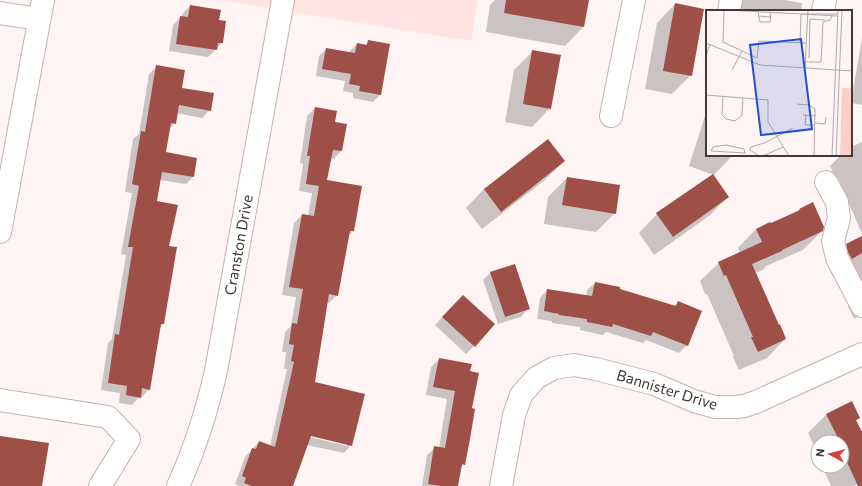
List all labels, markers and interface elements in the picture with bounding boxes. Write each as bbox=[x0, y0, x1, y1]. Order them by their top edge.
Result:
inset map bbox=[706, 10, 852, 156]
street label: Cranston Drive bbox=[220, 193, 256, 297]
street label: Bannister Drive bbox=[615, 365, 720, 413]
north arrow bbox=[810, 434, 850, 474]
text: N bbox=[813, 448, 827, 458]

